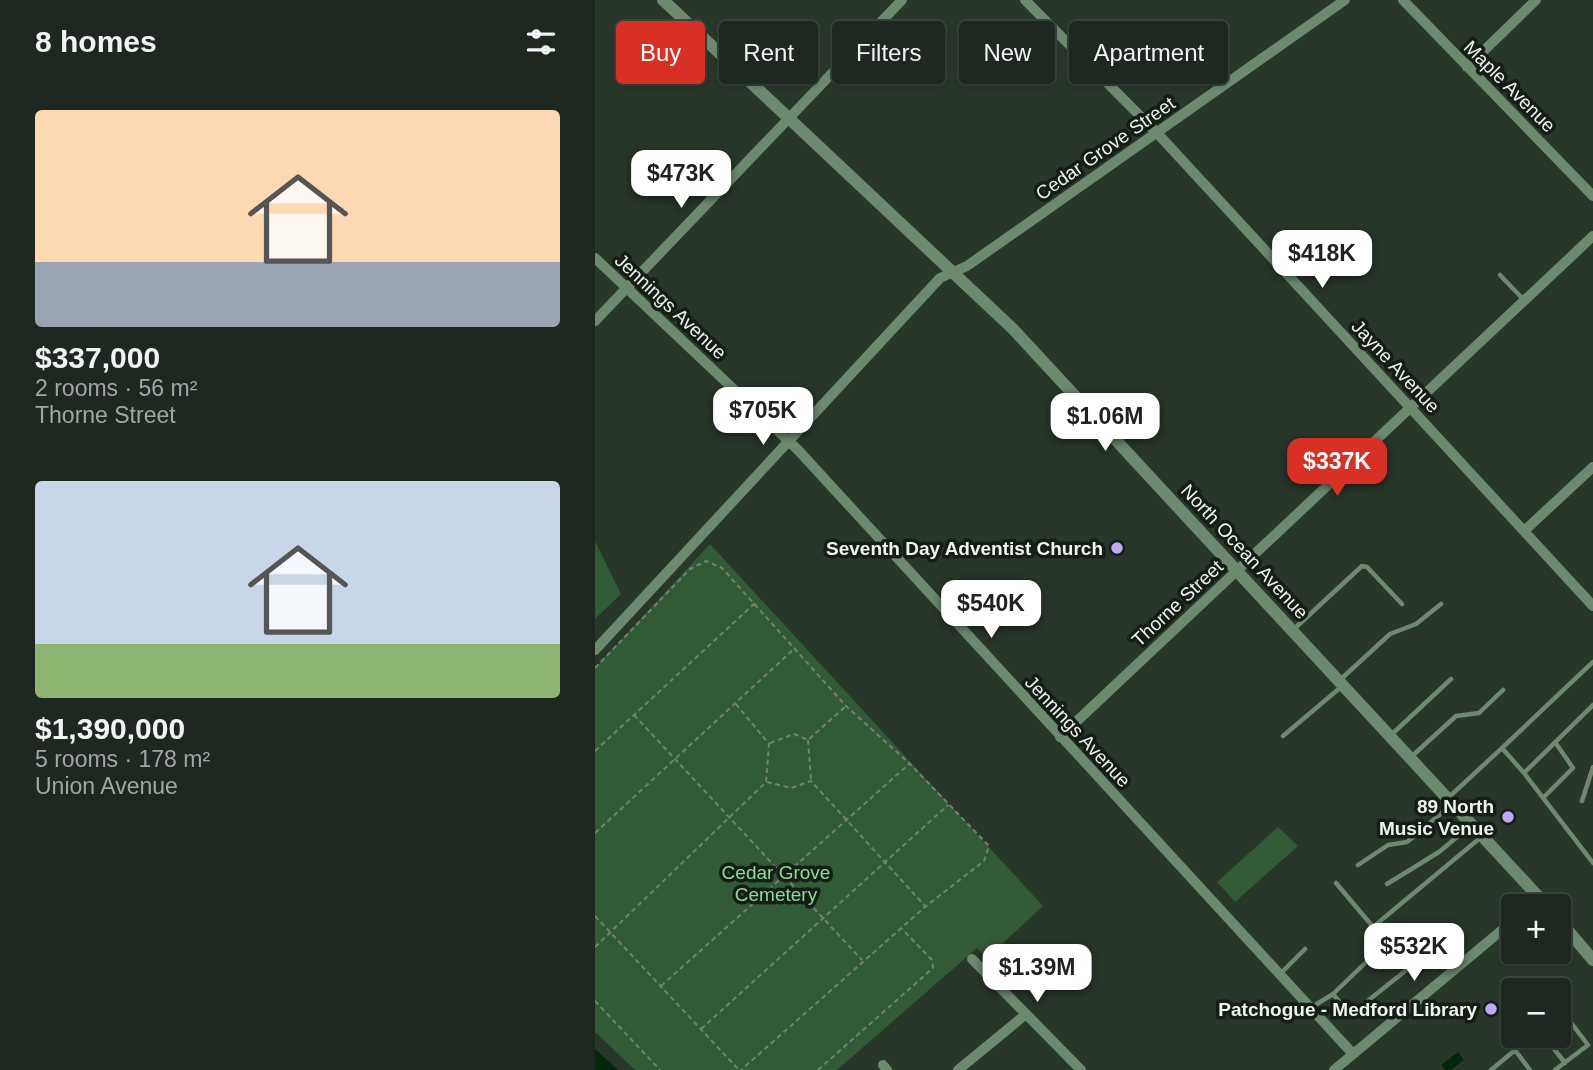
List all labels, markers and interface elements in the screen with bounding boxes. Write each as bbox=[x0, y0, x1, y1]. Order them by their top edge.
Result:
chip: Buy bbox=[616, 21, 705, 84]
chip: Rent bbox=[719, 21, 818, 84]
chip: Filters bbox=[832, 21, 945, 84]
chip: New bbox=[959, 21, 1055, 84]
chip: Apartment bbox=[1069, 21, 1228, 84]
icon: filters bbox=[522, 23, 560, 61]
text: 8 homes bbox=[35, 25, 157, 58]
street label: Maple Avenue bbox=[1460, 36, 1560, 136]
street label: Cedar Grove Street bbox=[1032, 92, 1179, 204]
pin: $473K bbox=[632, 150, 730, 210]
icon: home bbox=[235, 156, 361, 282]
text: $473K bbox=[647, 160, 715, 186]
pin: $418K bbox=[1273, 230, 1371, 290]
text: $418K bbox=[1288, 240, 1356, 266]
street label: Jennings Avenue bbox=[611, 249, 731, 363]
street label: Jayne Avenue bbox=[1347, 316, 1444, 417]
text: $337,000 bbox=[35, 341, 160, 374]
text: 2 rooms · 56 m² bbox=[35, 375, 197, 401]
pin: $705K bbox=[714, 388, 812, 447]
pin: $1.06M bbox=[1048, 393, 1162, 453]
text: $705K bbox=[729, 397, 797, 423]
text: Thorne Street bbox=[35, 402, 176, 428]
text: $1.06M bbox=[1067, 403, 1143, 429]
pin: $337K bbox=[1288, 438, 1386, 498]
text: $337K bbox=[1303, 448, 1371, 474]
street label: North Ocean Avenue bbox=[1177, 480, 1312, 623]
icon: home bbox=[235, 527, 361, 653]
place label: Seventh Day Adventist Church bbox=[826, 538, 1103, 559]
marker: Seventh Day Adventist Church bbox=[1109, 540, 1125, 556]
street label: Thorne Street bbox=[1128, 556, 1228, 651]
pin: $540K bbox=[942, 580, 1040, 640]
text: $540K bbox=[957, 590, 1025, 616]
street label: Jennings Avenue bbox=[1021, 671, 1135, 791]
text: $1,390,000 bbox=[35, 712, 185, 745]
text: 5 rooms · 178 m² bbox=[35, 746, 210, 772]
text: Union Avenue bbox=[35, 773, 178, 799]
place label: 89 North Music Venue bbox=[1379, 796, 1494, 839]
marker: 89 North Music Venue bbox=[1500, 809, 1516, 825]
park label: Cedar Grove Cemetery bbox=[722, 862, 830, 905]
map controls bbox=[1501, 894, 1571, 1048]
button: + bbox=[1501, 894, 1571, 964]
pin: $532K bbox=[1365, 923, 1463, 983]
text: $532K bbox=[1380, 933, 1448, 959]
pin: $1.39M bbox=[980, 944, 1094, 1004]
text: $1.39M bbox=[999, 954, 1075, 980]
button: − bbox=[1501, 978, 1571, 1048]
place label: Patchogue - Medford Library bbox=[1218, 999, 1477, 1020]
marker: Patchogue - Medford Library bbox=[1483, 1001, 1499, 1017]

